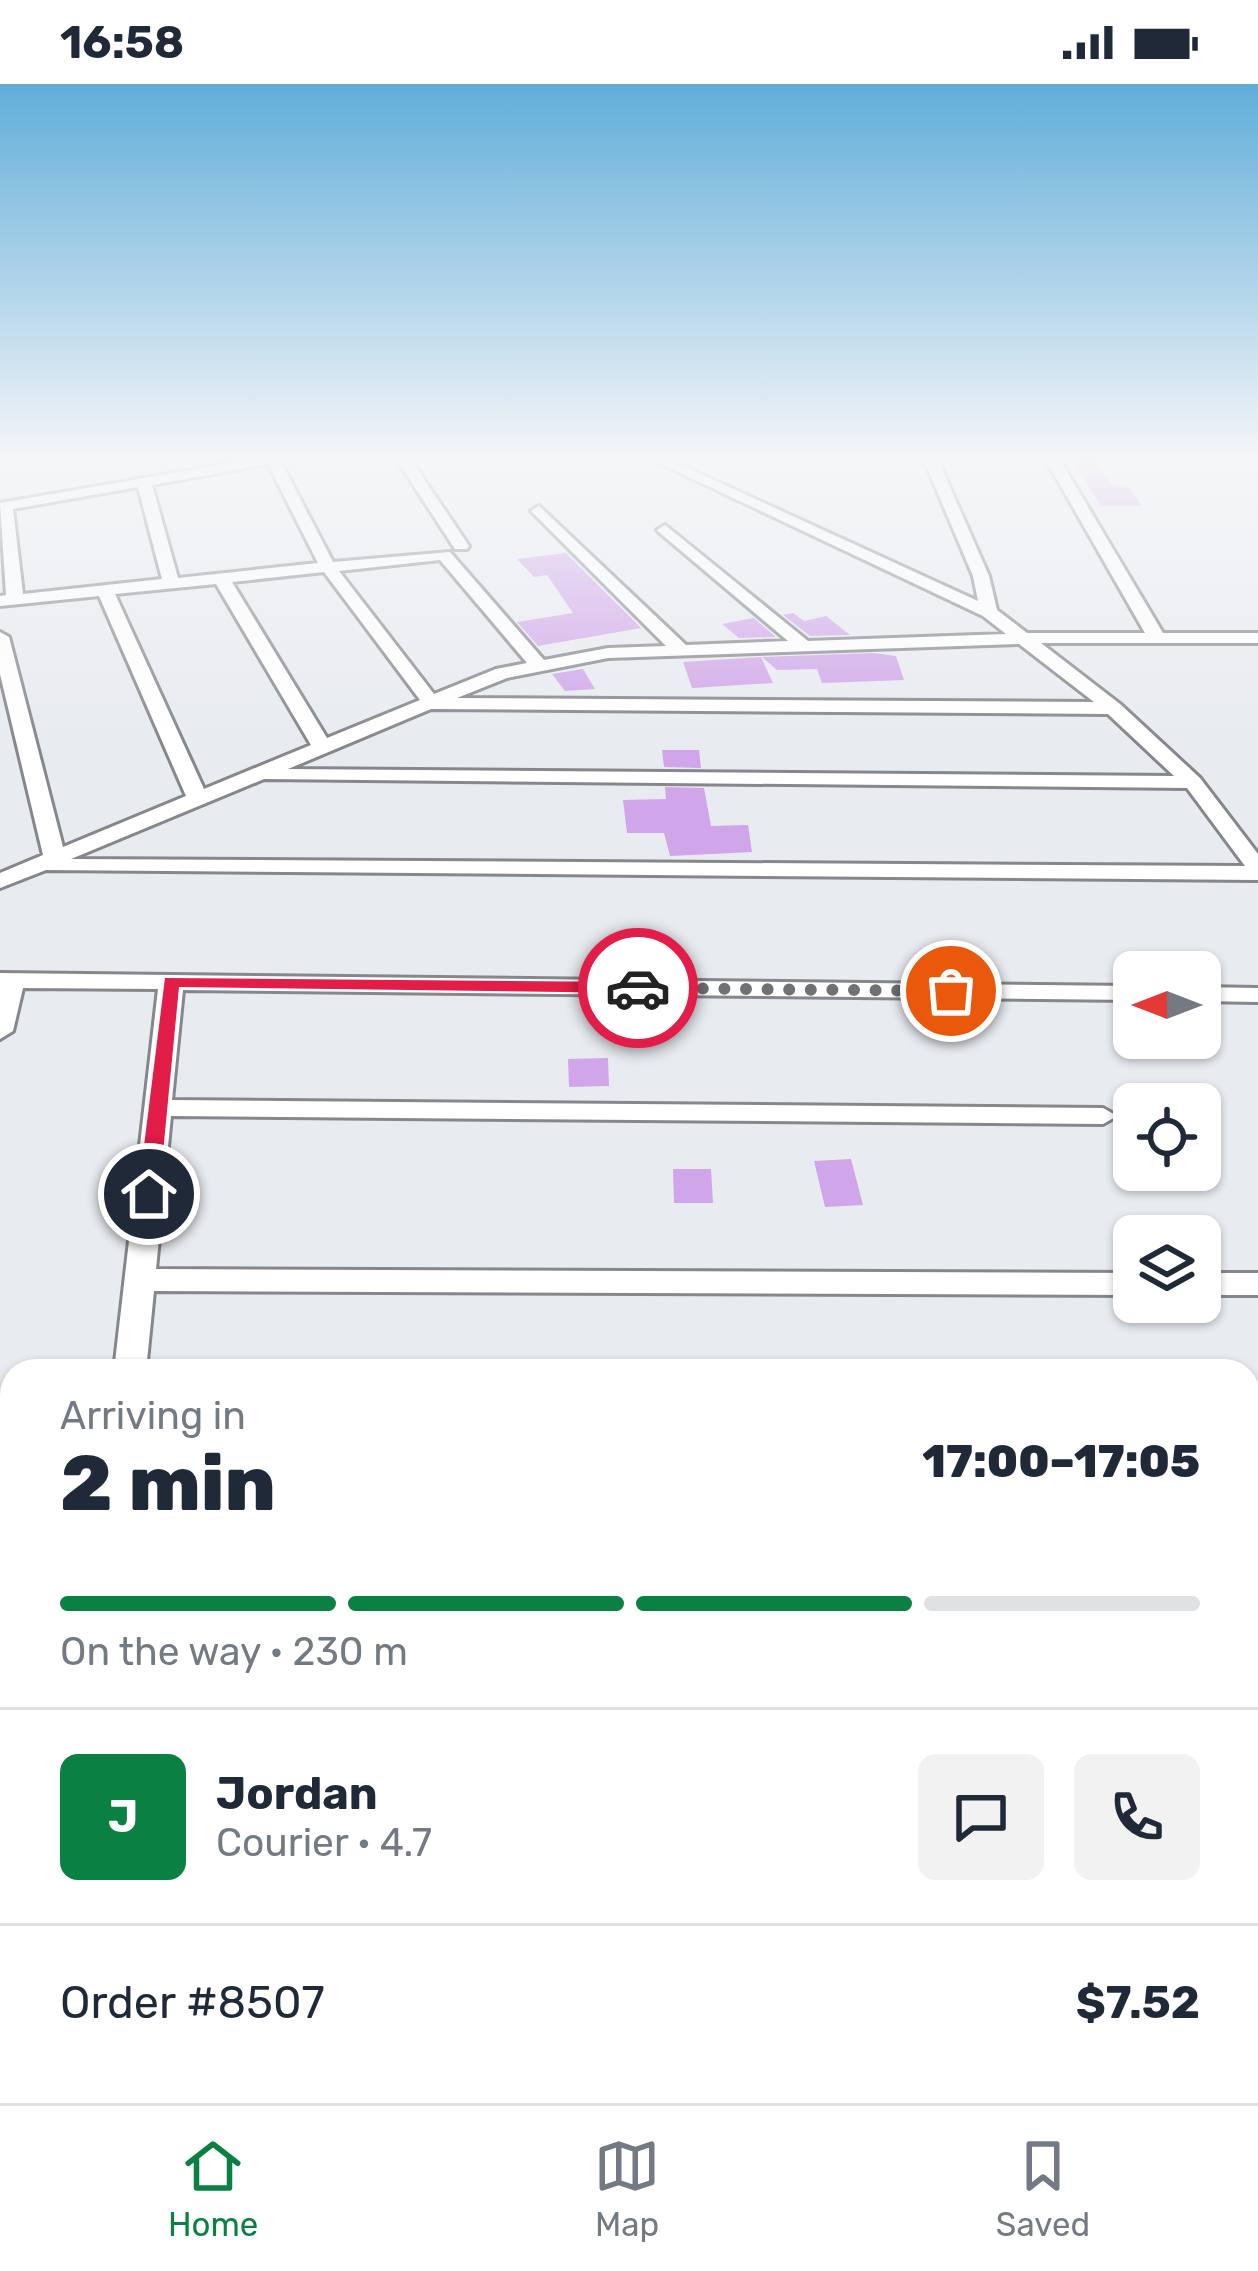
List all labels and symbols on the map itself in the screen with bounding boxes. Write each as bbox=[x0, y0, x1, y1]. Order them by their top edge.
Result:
courier bbox=[578, 928, 698, 1048]
pin bbox=[900, 940, 1002, 1042]
north arrow bbox=[1113, 951, 1221, 1059]
pin bbox=[98, 1143, 200, 1245]

